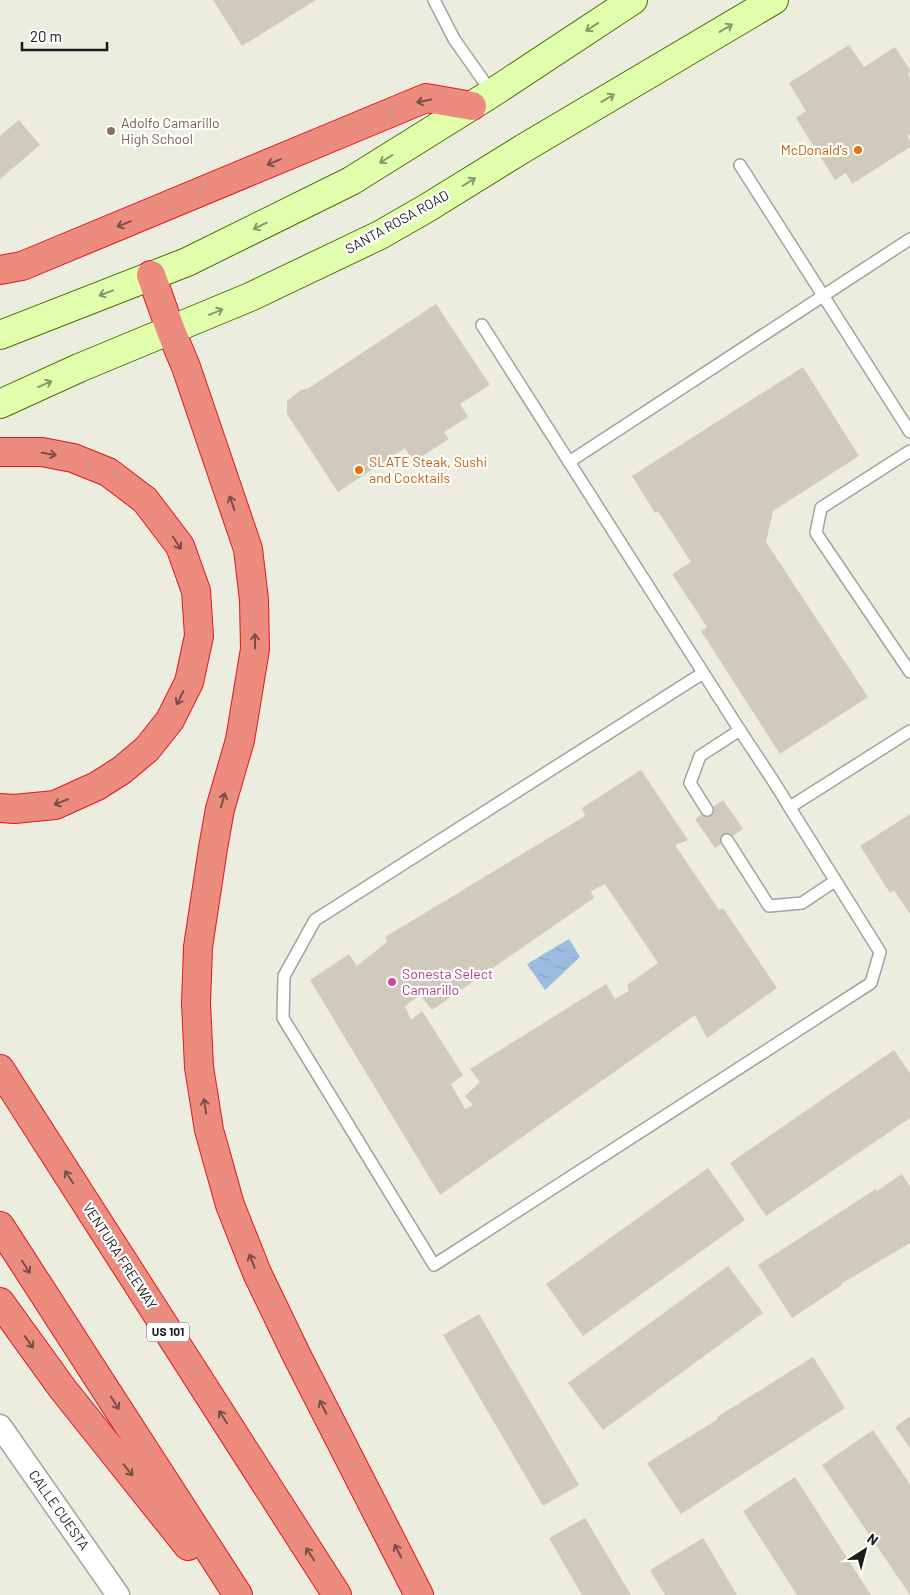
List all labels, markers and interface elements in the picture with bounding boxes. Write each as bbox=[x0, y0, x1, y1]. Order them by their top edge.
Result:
scale bar bbox=[22, 20, 108, 52]
one-way arrow bbox=[585, 22, 599, 32]
one-way arrow bbox=[718, 23, 732, 33]
text: 20 m bbox=[30, 27, 62, 45]
one-way arrow bbox=[600, 93, 615, 103]
one-way arrow bbox=[416, 97, 432, 106]
place label: Adolfo Camarillo High School bbox=[121, 114, 220, 147]
marker: Adolfo Camarillo High School bbox=[105, 125, 117, 137]
place label: McDonald's bbox=[781, 141, 848, 158]
marker: McDonald's bbox=[852, 144, 864, 156]
one-way arrow bbox=[379, 154, 393, 165]
one-way arrow bbox=[267, 157, 282, 167]
one-way arrow bbox=[461, 177, 475, 187]
street label: SANTA ROSA ROAD bbox=[342, 186, 452, 257]
one-way arrow bbox=[116, 220, 131, 229]
one-way arrow bbox=[253, 222, 268, 231]
one-way arrow bbox=[99, 289, 114, 298]
one-way arrow bbox=[208, 306, 223, 315]
one-way arrow bbox=[37, 378, 52, 388]
one-way arrow bbox=[40, 449, 56, 459]
place label: SLATE Steak, Sushi and Cocktails bbox=[369, 453, 487, 486]
marker: SLATE Steak, Sushi and Cocktails bbox=[353, 464, 365, 476]
one-way arrow bbox=[227, 496, 236, 512]
one-way arrow bbox=[172, 536, 183, 550]
one-way arrow bbox=[250, 634, 260, 650]
one-way arrow bbox=[175, 690, 185, 705]
one-way arrow bbox=[218, 793, 228, 809]
one-way arrow bbox=[54, 797, 69, 807]
place label: Sonesta Select Camarillo bbox=[402, 965, 493, 998]
marker: Sonesta Select Camarillo bbox=[386, 976, 398, 988]
one-way arrow bbox=[200, 1098, 210, 1114]
one-way arrow bbox=[64, 1170, 74, 1184]
street label: VENTURA FREEWAY bbox=[80, 1199, 161, 1312]
one-way arrow bbox=[247, 1254, 256, 1269]
one-way arrow bbox=[22, 1259, 32, 1273]
road number: US 101 bbox=[147, 1322, 189, 1341]
one-way arrow bbox=[23, 1335, 34, 1348]
one-way arrow bbox=[110, 1396, 120, 1410]
one-way arrow bbox=[318, 1400, 327, 1415]
one-way arrow bbox=[218, 1410, 228, 1424]
one-way arrow bbox=[122, 1464, 133, 1477]
street label: CALLE CUESTA bbox=[26, 1466, 94, 1553]
north arrow bbox=[840, 1525, 890, 1575]
text: N bbox=[864, 1529, 882, 1549]
one-way arrow bbox=[393, 1544, 403, 1559]
one-way arrow bbox=[305, 1547, 316, 1561]

